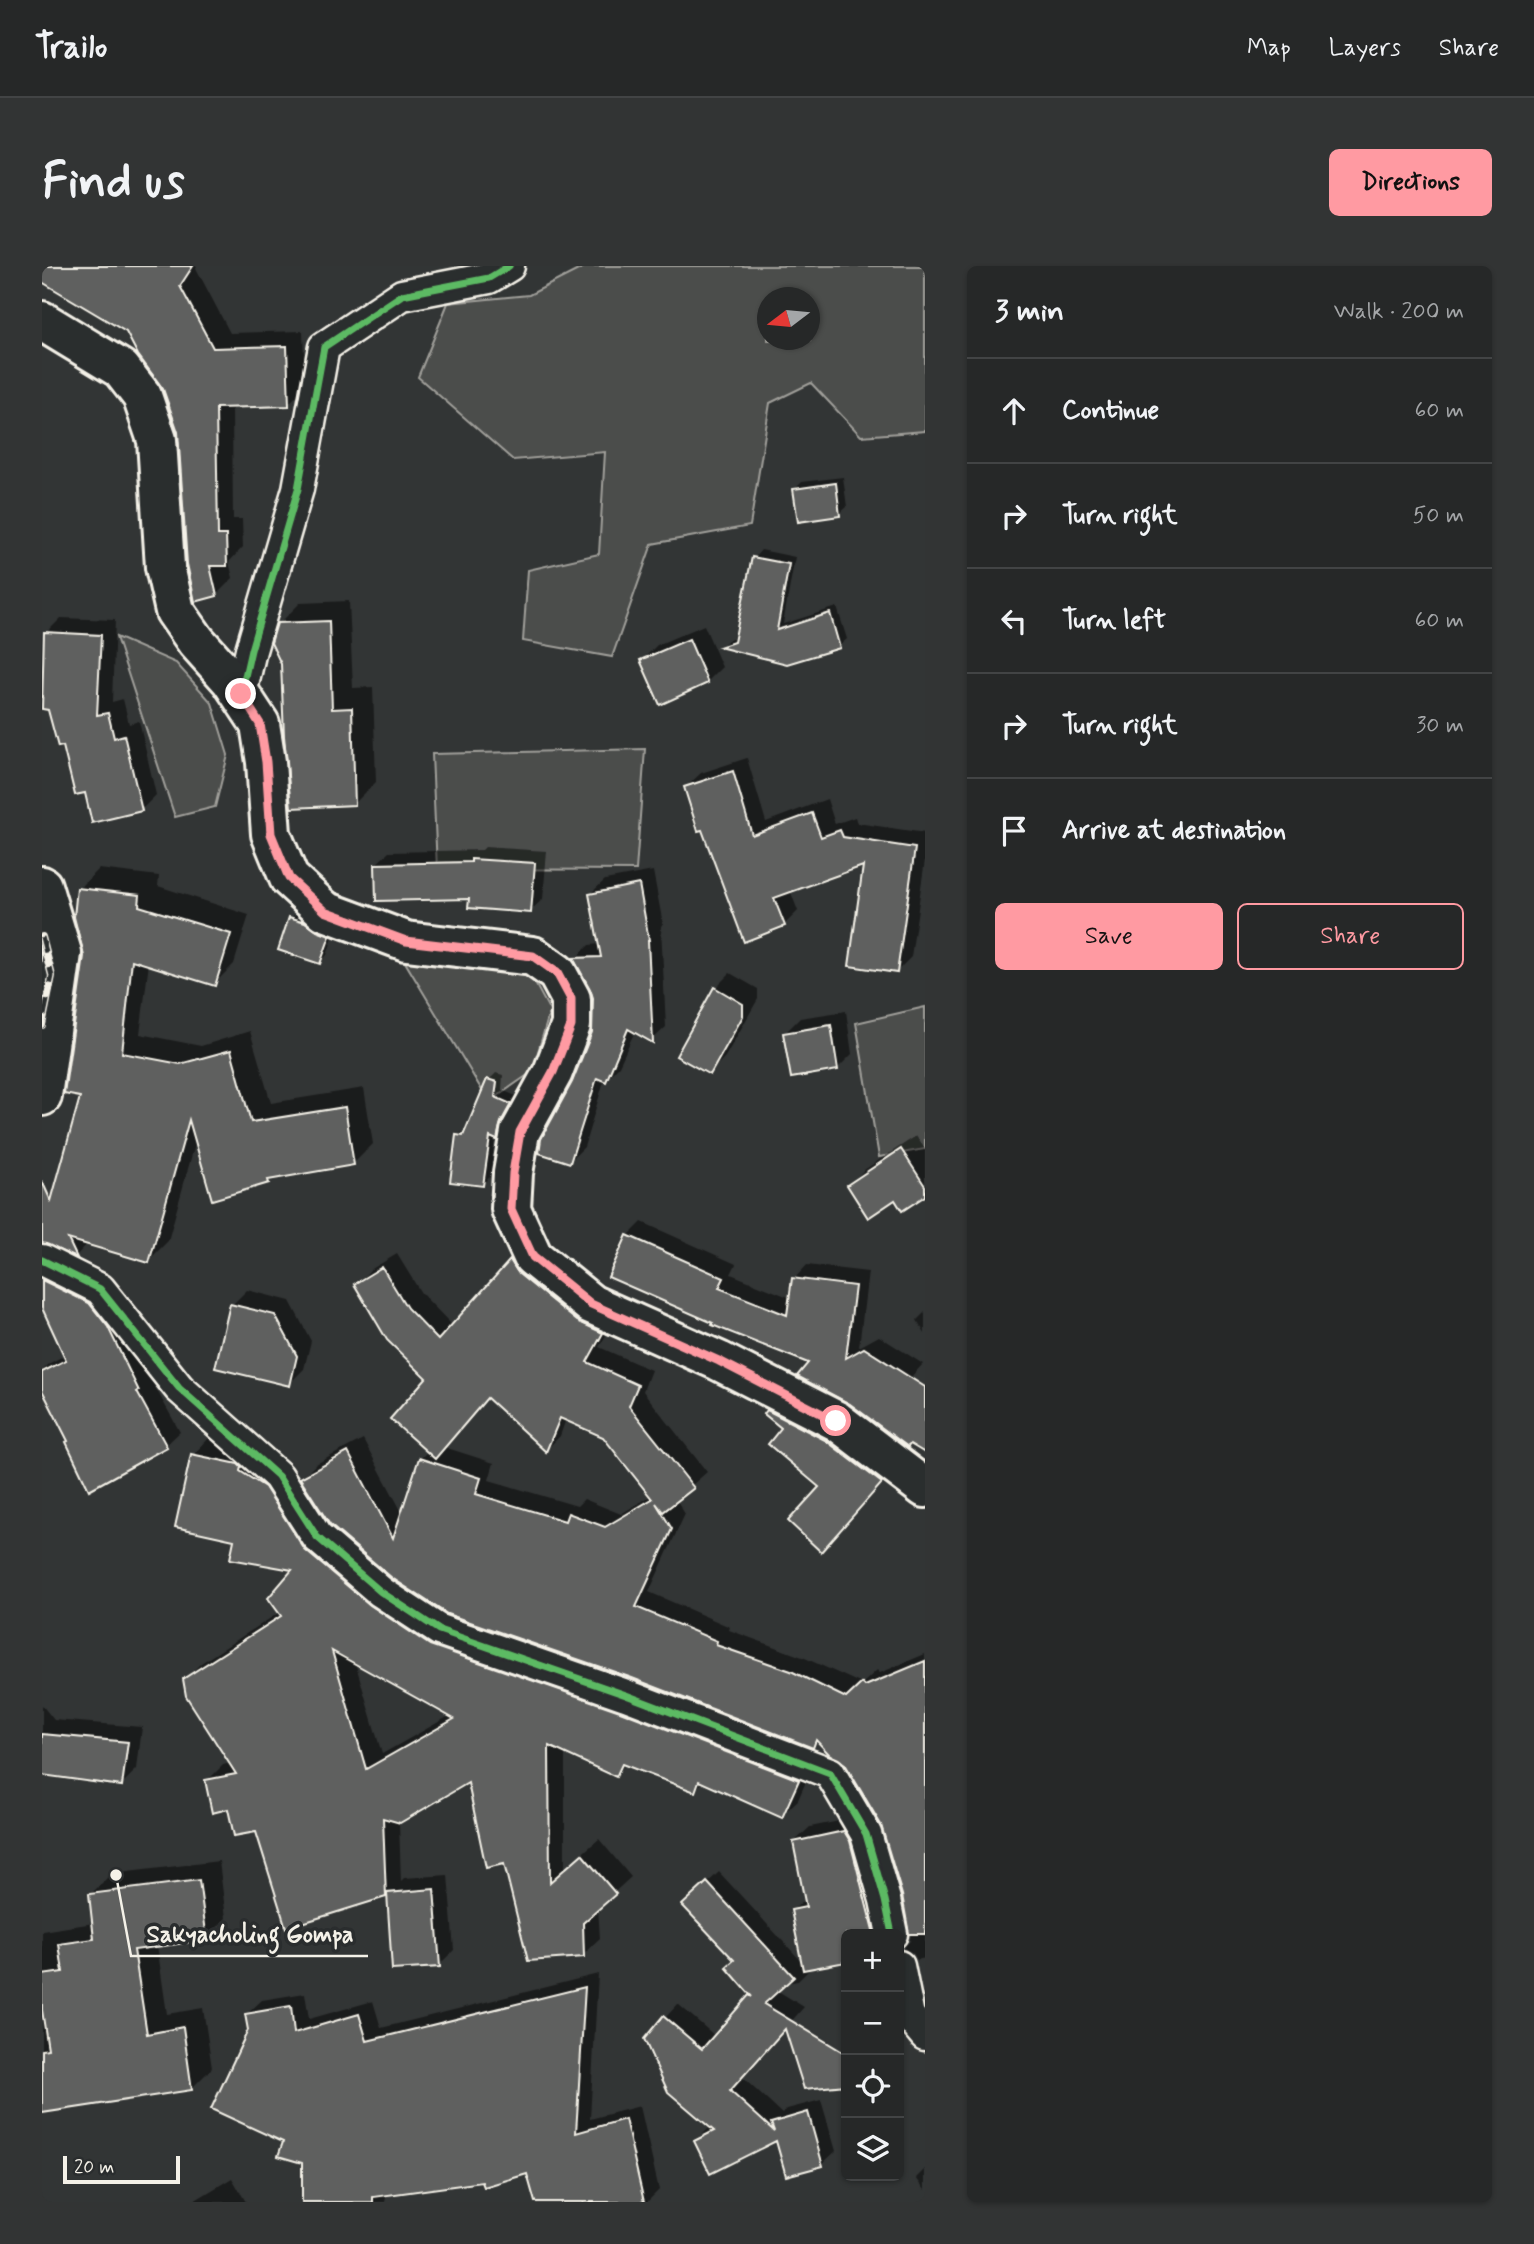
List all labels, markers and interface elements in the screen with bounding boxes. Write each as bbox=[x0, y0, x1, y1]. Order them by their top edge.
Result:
text: Trailo bbox=[35, 26, 107, 70]
text: Map bbox=[1247, 33, 1291, 64]
text: Layers bbox=[1329, 33, 1401, 64]
text: Share bbox=[1439, 33, 1499, 64]
button: Directions bbox=[1329, 149, 1492, 216]
text: Find us bbox=[42, 150, 185, 215]
north arrow bbox=[757, 287, 820, 350]
text: 3 min bbox=[995, 292, 1064, 331]
text: Walk · 200 m bbox=[1334, 297, 1464, 327]
icon: ahead bbox=[995, 392, 1033, 430]
text: Continue bbox=[1062, 394, 1159, 428]
text: 60 m bbox=[1415, 396, 1464, 426]
icon: right bbox=[995, 497, 1033, 535]
text: Turn right bbox=[1062, 499, 1178, 533]
text: 50 m bbox=[1413, 501, 1464, 531]
icon: left bbox=[995, 602, 1033, 640]
text: Turn left bbox=[1062, 604, 1166, 638]
text: 60 m bbox=[1415, 606, 1464, 636]
route end bbox=[225, 678, 256, 709]
icon: right bbox=[995, 707, 1033, 745]
text: Turn right bbox=[1062, 709, 1178, 743]
text: 30 m bbox=[1416, 711, 1464, 741]
icon: arrive bbox=[995, 812, 1033, 850]
text: Arrive at destination bbox=[1062, 814, 1286, 848]
button: Save bbox=[995, 903, 1223, 970]
button: Share bbox=[1237, 903, 1464, 970]
route start bbox=[820, 1405, 851, 1436]
callout: Sakyacholing Gompa bbox=[131, 1911, 368, 1956]
text: Sakyacholing Gompa bbox=[147, 1920, 354, 1954]
map controls bbox=[841, 1929, 904, 2181]
button: + bbox=[841, 1929, 904, 1992]
button: − bbox=[841, 1992, 904, 2055]
button: locate bbox=[841, 2055, 904, 2118]
button: layers bbox=[841, 2118, 904, 2181]
scale bar bbox=[63, 2153, 180, 2185]
text: 20 m bbox=[74, 2155, 114, 2180]

